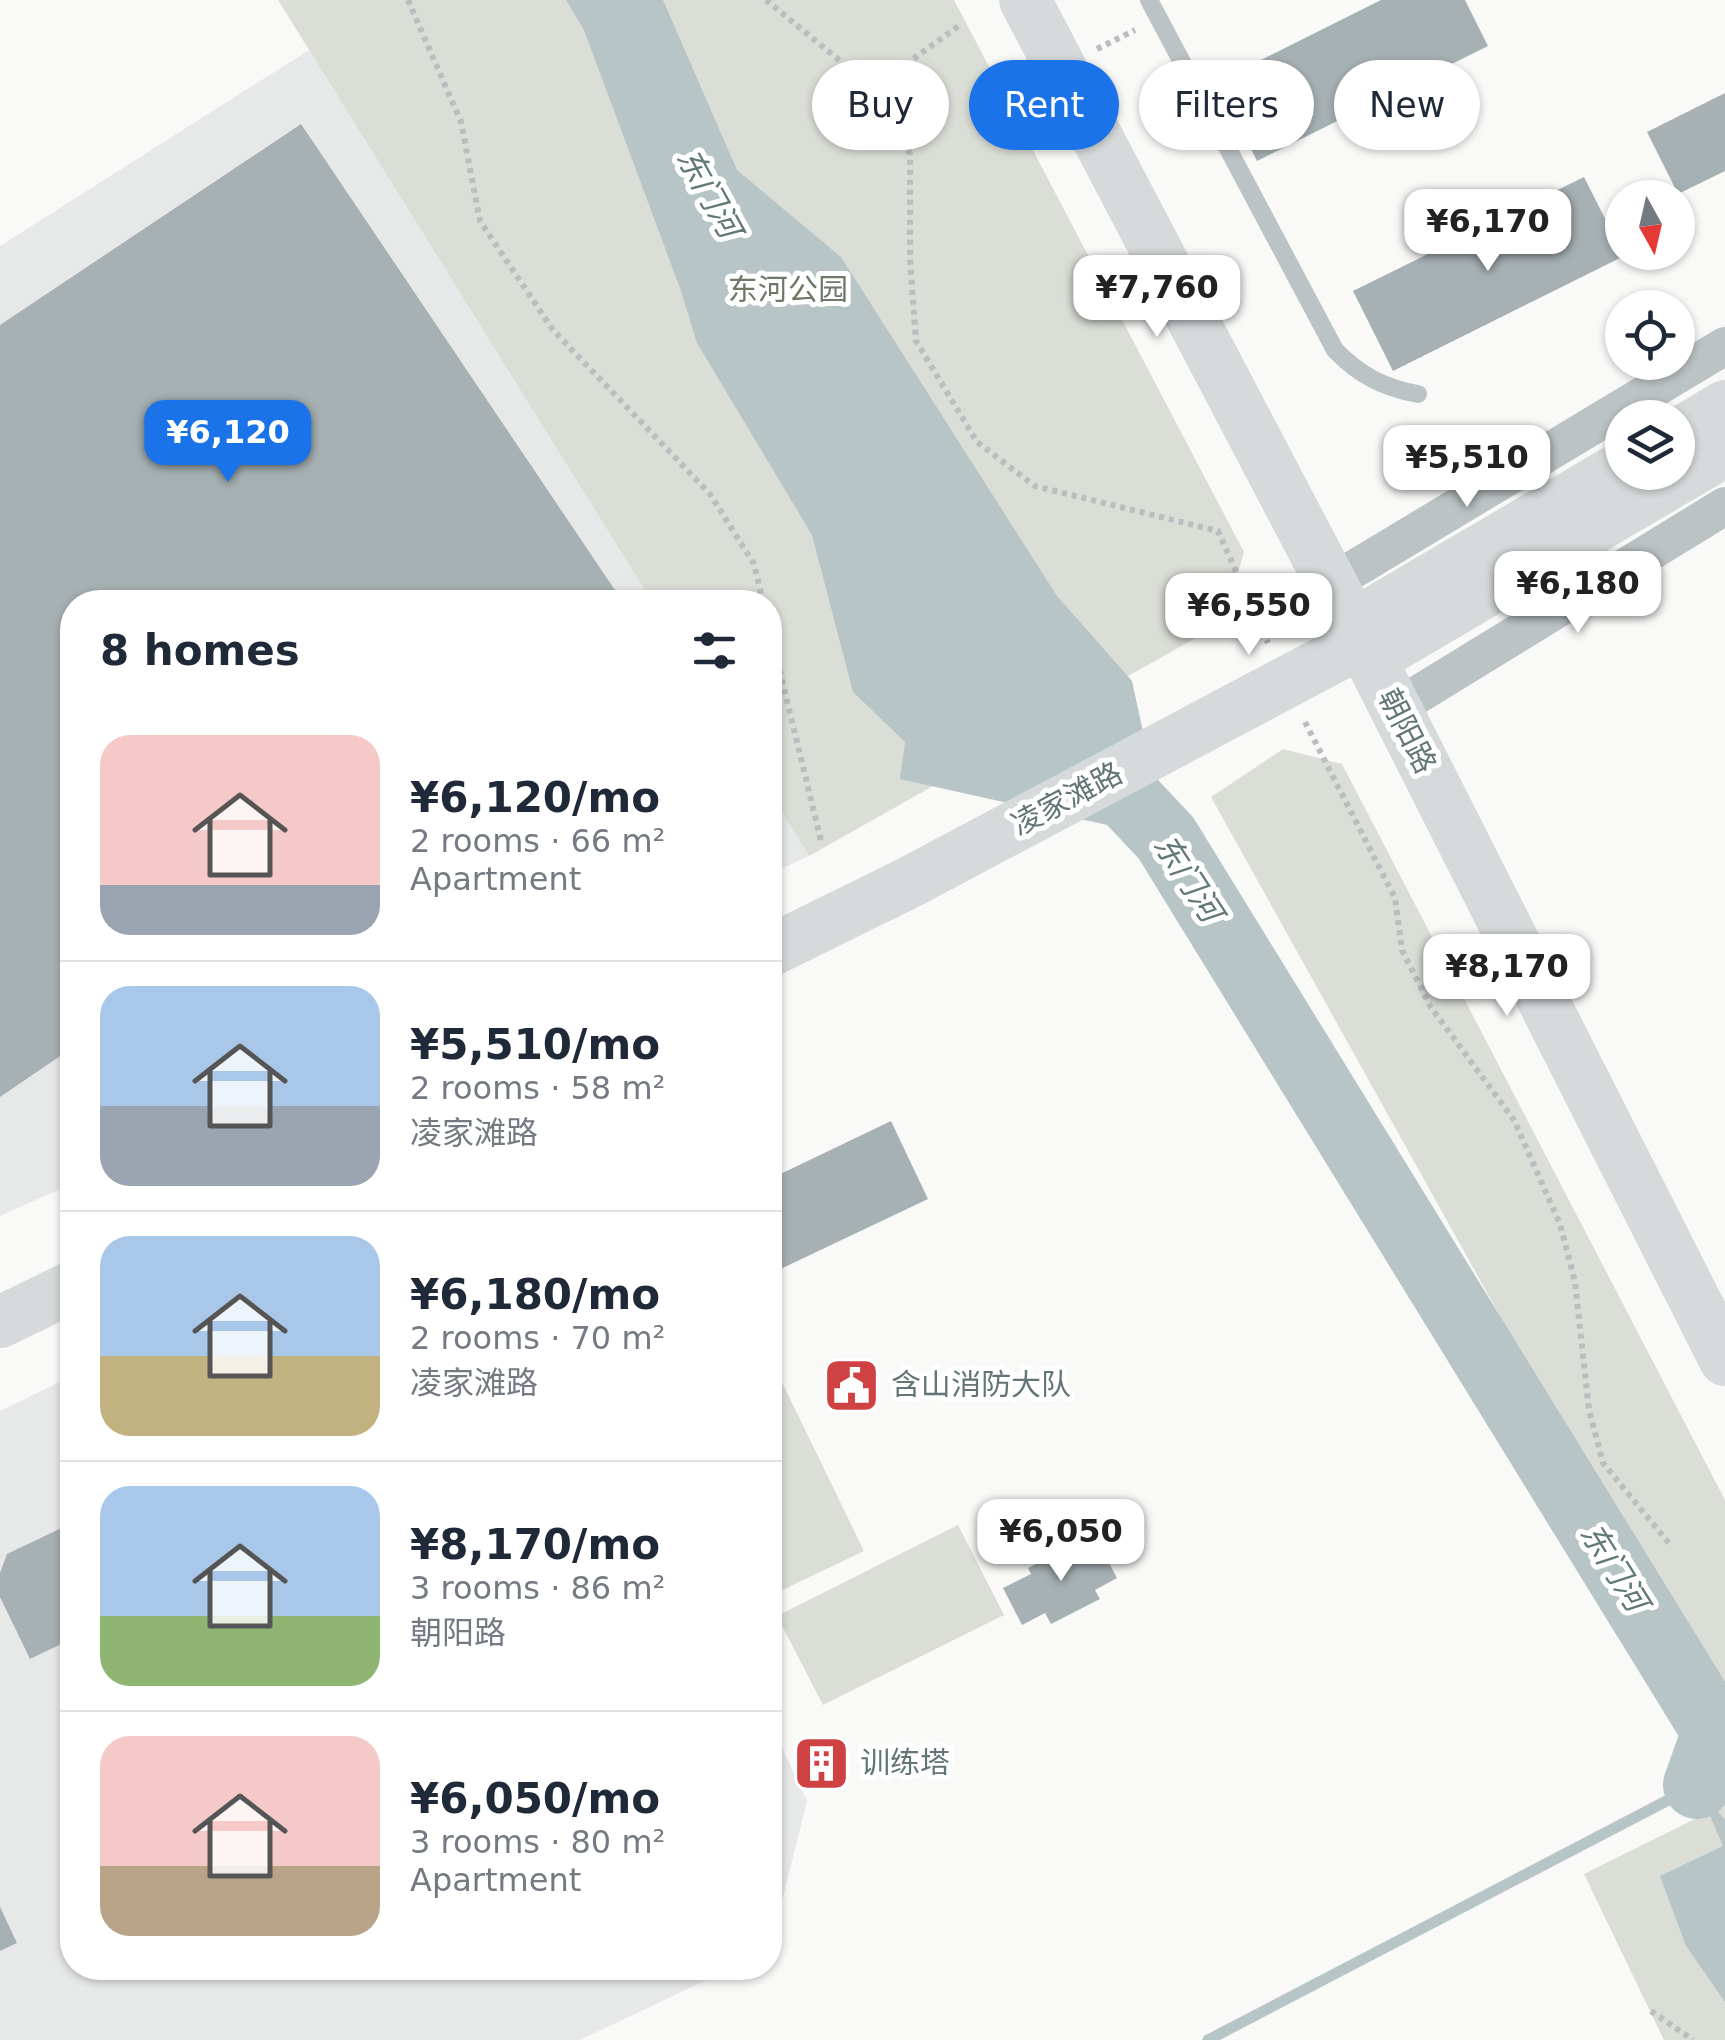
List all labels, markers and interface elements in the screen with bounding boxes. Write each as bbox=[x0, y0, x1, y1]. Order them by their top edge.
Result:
chip: Buy bbox=[812, 60, 949, 150]
chip: Rent bbox=[969, 60, 1119, 150]
chip: Filters bbox=[1139, 60, 1314, 150]
chip: New bbox=[1334, 60, 1480, 150]
water label: 东门河 bbox=[669, 142, 752, 249]
north arrow bbox=[1605, 180, 1695, 270]
map controls bbox=[1605, 180, 1695, 490]
pin: ¥6,170 bbox=[1407, 189, 1569, 274]
text: ¥6,170 bbox=[1426, 202, 1550, 240]
pin: ¥7,760 bbox=[1076, 255, 1238, 340]
text: ¥7,760 bbox=[1095, 268, 1219, 306]
park label: 东河公园 bbox=[728, 272, 848, 307]
button: locate bbox=[1605, 290, 1695, 380]
pin: ¥6,120 bbox=[147, 400, 309, 485]
button: layers bbox=[1605, 400, 1695, 490]
text: ¥6,120 bbox=[166, 413, 290, 451]
pin: ¥5,510 bbox=[1386, 425, 1548, 510]
text: ¥5,510 bbox=[1405, 438, 1529, 476]
pin: ¥6,180 bbox=[1497, 551, 1659, 636]
text: ¥6,180 bbox=[1516, 564, 1640, 602]
pin: ¥6,550 bbox=[1168, 573, 1330, 658]
text: ¥6,550 bbox=[1187, 586, 1311, 624]
icon: filters bbox=[687, 623, 742, 678]
text: 8 homes bbox=[100, 626, 300, 675]
street label: 朝阳路 bbox=[1371, 683, 1443, 779]
street label: 凌家滩路 bbox=[1006, 755, 1128, 842]
text: ¥6,120/mo bbox=[410, 773, 660, 822]
icon: home bbox=[180, 775, 300, 895]
text: 2 rooms · 66 m² bbox=[410, 822, 665, 860]
water label: 东门河 bbox=[1146, 827, 1233, 934]
text: Apartment bbox=[410, 860, 581, 898]
pin: ¥8,170 bbox=[1426, 934, 1588, 1019]
text: ¥8,170 bbox=[1445, 947, 1569, 985]
text: ¥5,510/mo bbox=[410, 1020, 660, 1069]
icon: home bbox=[180, 1026, 300, 1146]
text: 2 rooms · 58 m² bbox=[410, 1069, 665, 1107]
text: 凌家滩路 bbox=[410, 1114, 538, 1152]
text: ¥6,180/mo bbox=[410, 1270, 660, 1319]
icon: home bbox=[180, 1276, 300, 1396]
text: 2 rooms · 70 m² bbox=[410, 1319, 665, 1357]
public building icon: 含山消防大队 bbox=[822, 1355, 882, 1415]
text: 凌家滩路 bbox=[410, 1364, 538, 1402]
place label: 含山消防大队 bbox=[891, 1367, 1071, 1402]
pin: ¥6,050 bbox=[980, 1499, 1142, 1584]
text: ¥6,050 bbox=[999, 1512, 1123, 1550]
water label: 东门河 bbox=[1572, 1516, 1659, 1623]
text: ¥8,170/mo bbox=[410, 1520, 660, 1569]
icon: home bbox=[180, 1526, 300, 1646]
text: 3 rooms · 86 m² bbox=[410, 1569, 665, 1607]
text: 朝阳路 bbox=[410, 1614, 506, 1652]
building icon: 训练塔 bbox=[791, 1733, 851, 1793]
place label: 训练塔 bbox=[860, 1745, 950, 1780]
text: ¥6,050/mo bbox=[410, 1774, 660, 1823]
icon: home bbox=[180, 1776, 300, 1896]
text: 3 rooms · 80 m² bbox=[410, 1823, 665, 1861]
text: Apartment bbox=[410, 1861, 581, 1899]

